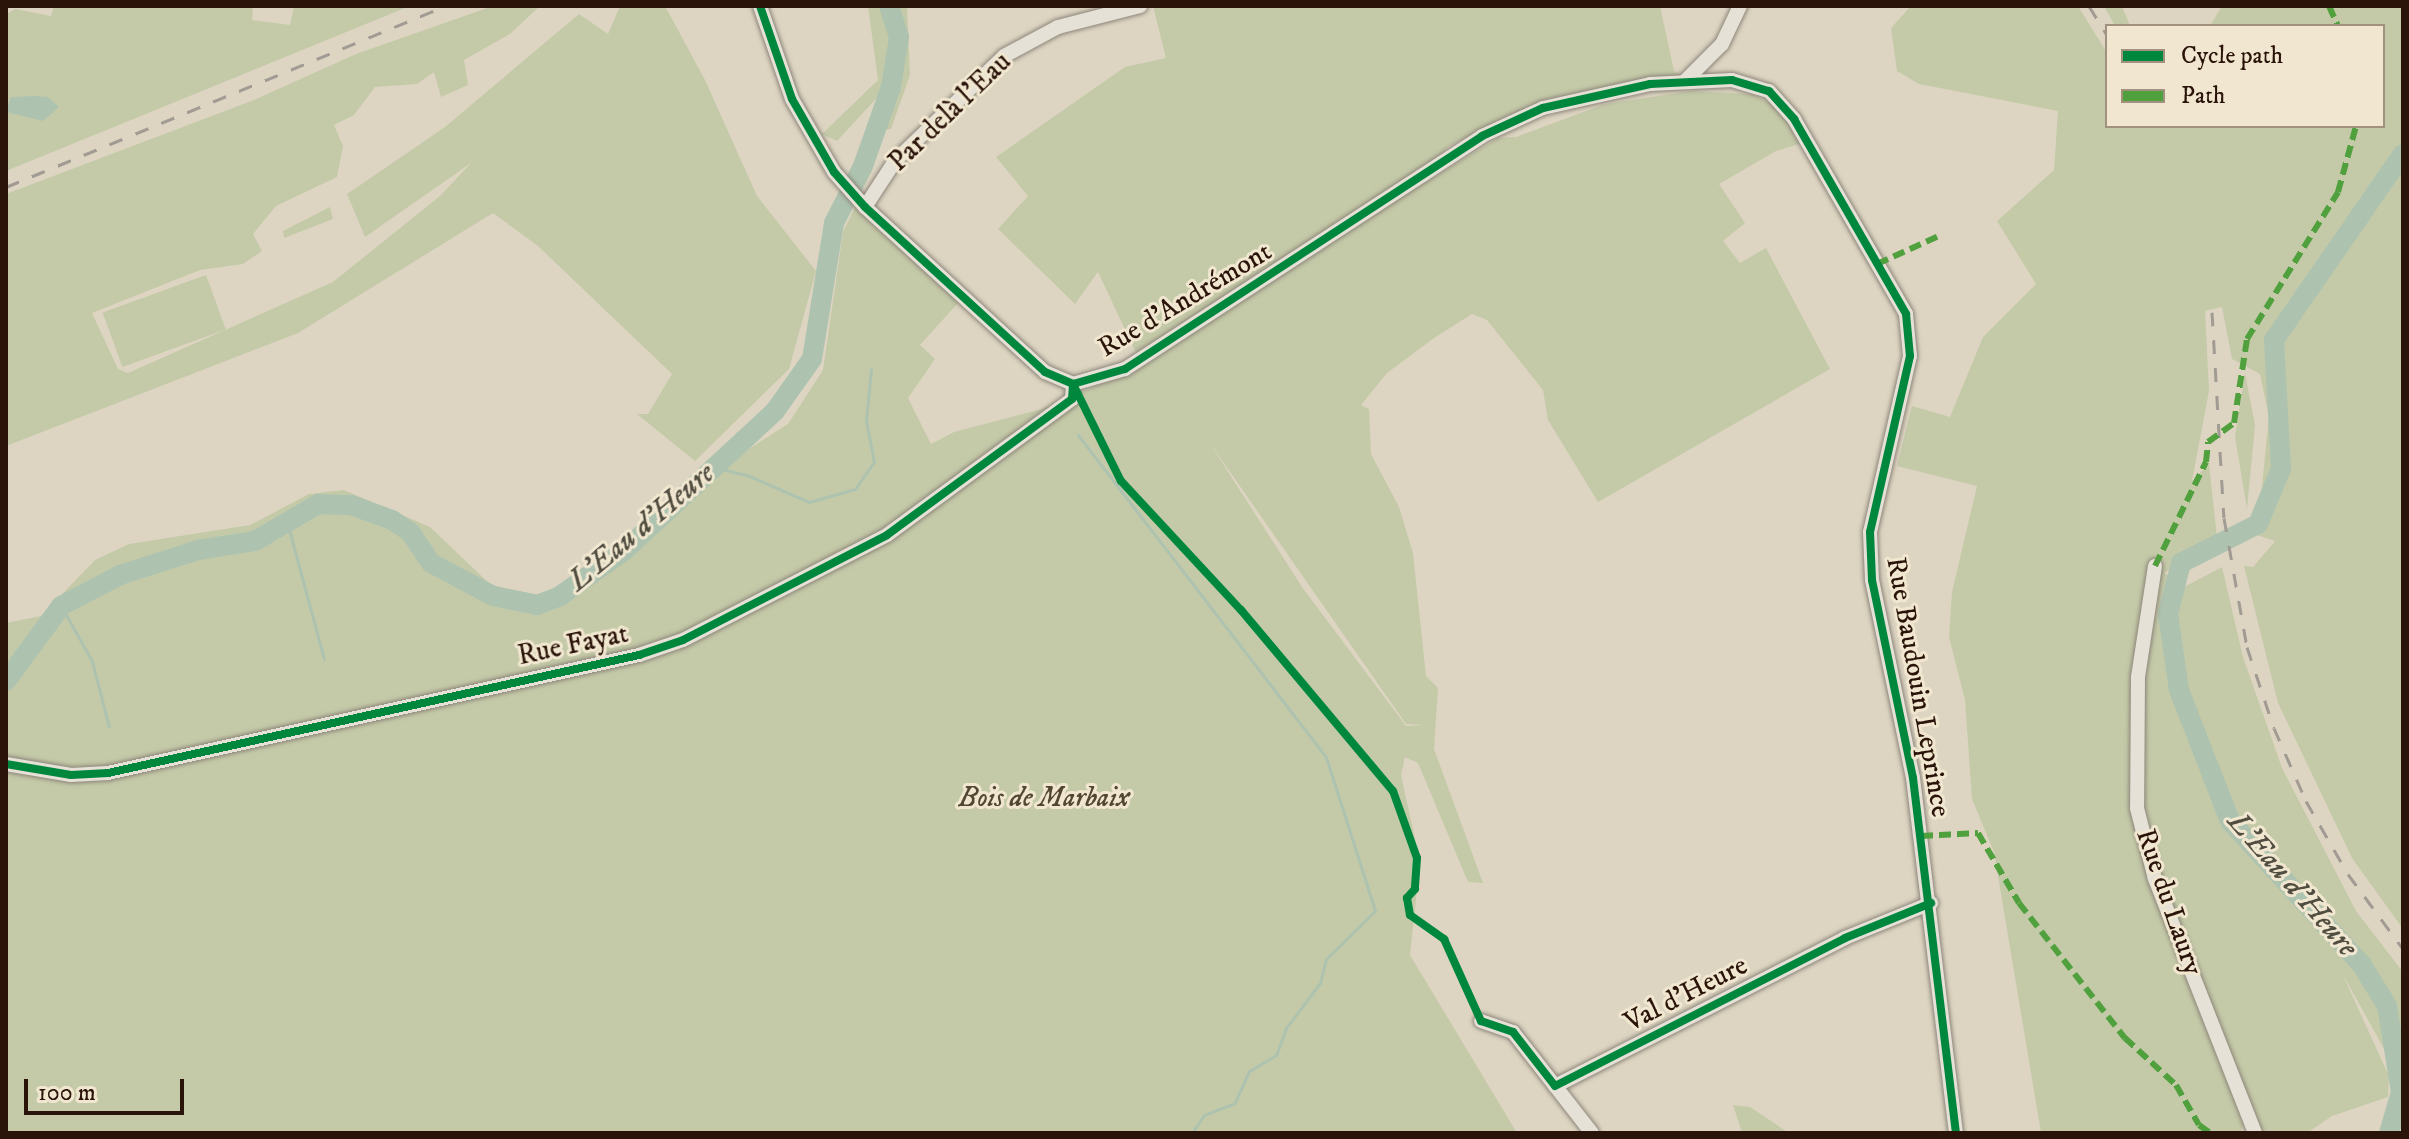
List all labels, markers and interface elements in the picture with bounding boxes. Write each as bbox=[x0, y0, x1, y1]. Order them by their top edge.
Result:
legend bbox=[2105, 24, 2385, 128]
text: Cycle path bbox=[2181, 41, 2283, 71]
street label: Par delà l'Eau bbox=[882, 45, 1018, 179]
text: Path bbox=[2181, 81, 2225, 111]
street label: Rue d'Andrémont bbox=[1092, 235, 1278, 365]
water label: L'Eau d'Heure bbox=[561, 456, 723, 600]
street label: Rue Baudouin Leprince bbox=[1879, 554, 1957, 820]
street label: Rue Fayat bbox=[515, 617, 631, 673]
park label: Bois de Marbaix bbox=[959, 781, 1129, 815]
water label: L'Eau d'Heure bbox=[2219, 805, 2365, 965]
street label: Rue du Laury bbox=[2128, 824, 2210, 980]
street label: Val d'Heure bbox=[1619, 949, 1753, 1039]
scale bar bbox=[28, 1063, 188, 1113]
text: 100 m bbox=[38, 1078, 96, 1108]

